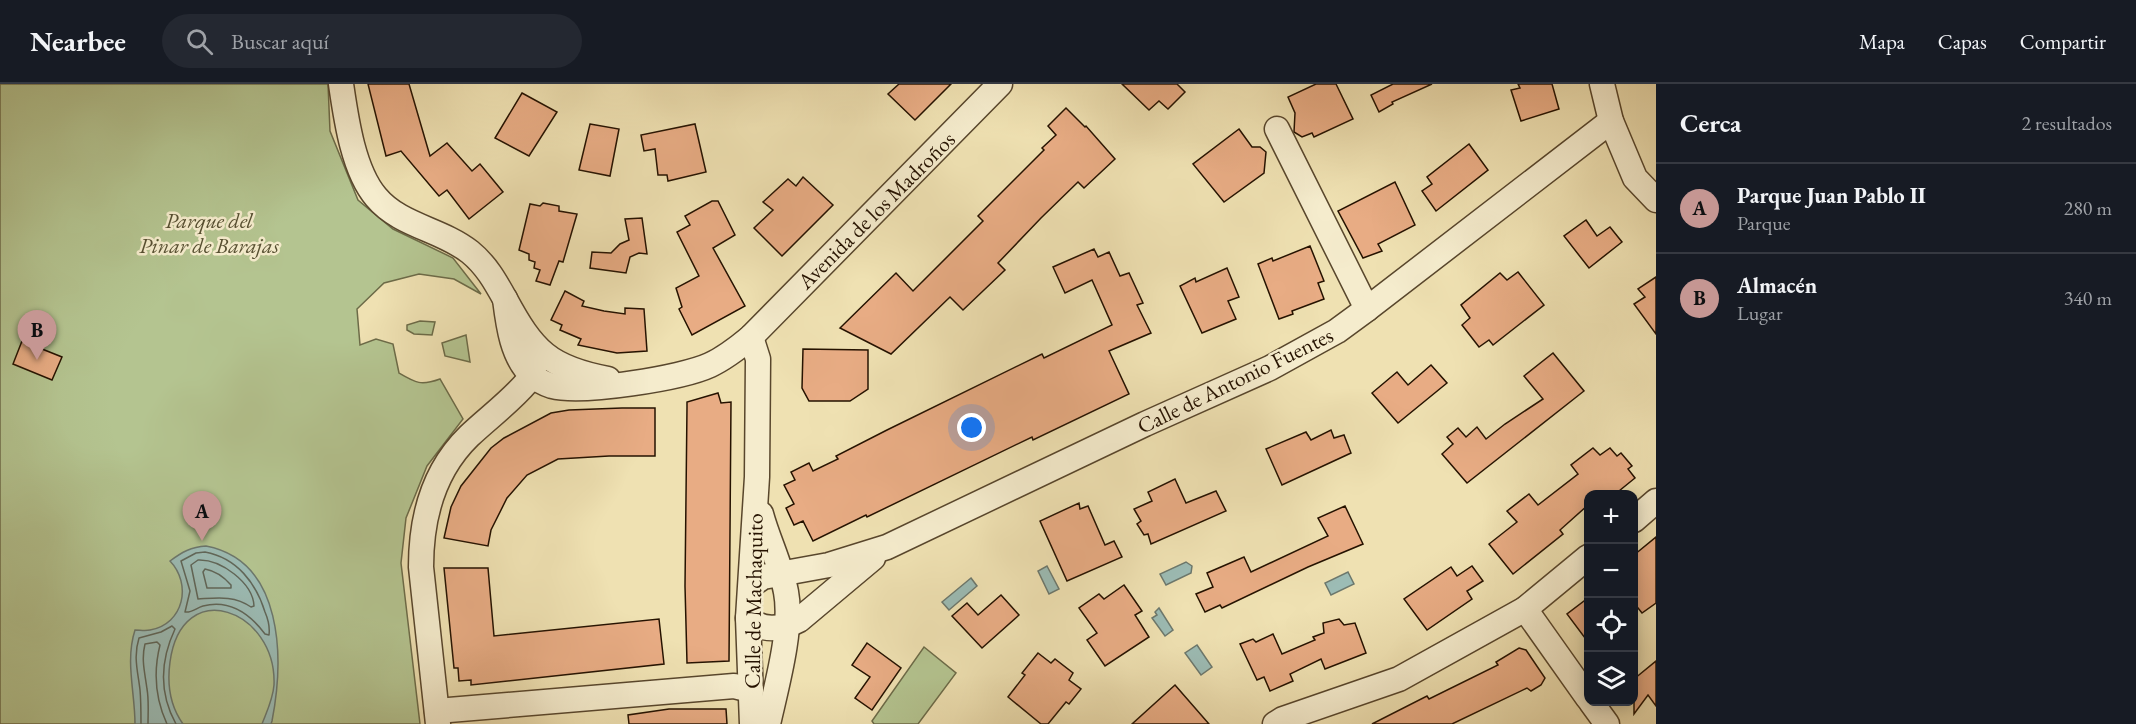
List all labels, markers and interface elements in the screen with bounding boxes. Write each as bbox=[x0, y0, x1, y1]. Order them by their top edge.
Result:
search box bbox=[162, 14, 582, 68]
text: Nearbee bbox=[30, 23, 126, 59]
icon: search bbox=[183, 25, 216, 58]
text: Buscar aquí bbox=[231, 27, 329, 56]
text: Mapa bbox=[1859, 28, 1905, 55]
text: Capas bbox=[1938, 28, 1987, 55]
text: Compartir bbox=[2020, 28, 2106, 55]
text: Cerca bbox=[1680, 106, 1741, 140]
text: 2 resultados bbox=[2021, 110, 2112, 136]
street label: Avenida de los Madroños bbox=[791, 125, 961, 296]
text: Parque Juan Pablo II bbox=[1737, 181, 1926, 210]
text: A bbox=[1692, 195, 1707, 221]
text: 280 m bbox=[2064, 195, 2112, 221]
park label: Parque del Pinar de Barajas bbox=[139, 206, 280, 260]
text: Parque bbox=[1737, 210, 1790, 236]
text: Almacén bbox=[1737, 271, 1817, 300]
text: B bbox=[1693, 285, 1706, 311]
text: 340 m bbox=[2064, 285, 2112, 311]
text: Lugar bbox=[1737, 300, 1783, 326]
pin: B bbox=[18, 310, 57, 360]
street label: Calle de Antonio Fuentes bbox=[1132, 320, 1338, 441]
your location bbox=[957, 413, 986, 442]
map controls bbox=[1584, 490, 1638, 706]
button: + bbox=[1584, 490, 1638, 544]
pin: A bbox=[182, 492, 222, 541]
street label: Calle de Machaquito bbox=[737, 513, 770, 689]
button: − bbox=[1584, 544, 1638, 598]
button: locate bbox=[1584, 598, 1638, 652]
button: layers bbox=[1584, 652, 1638, 706]

